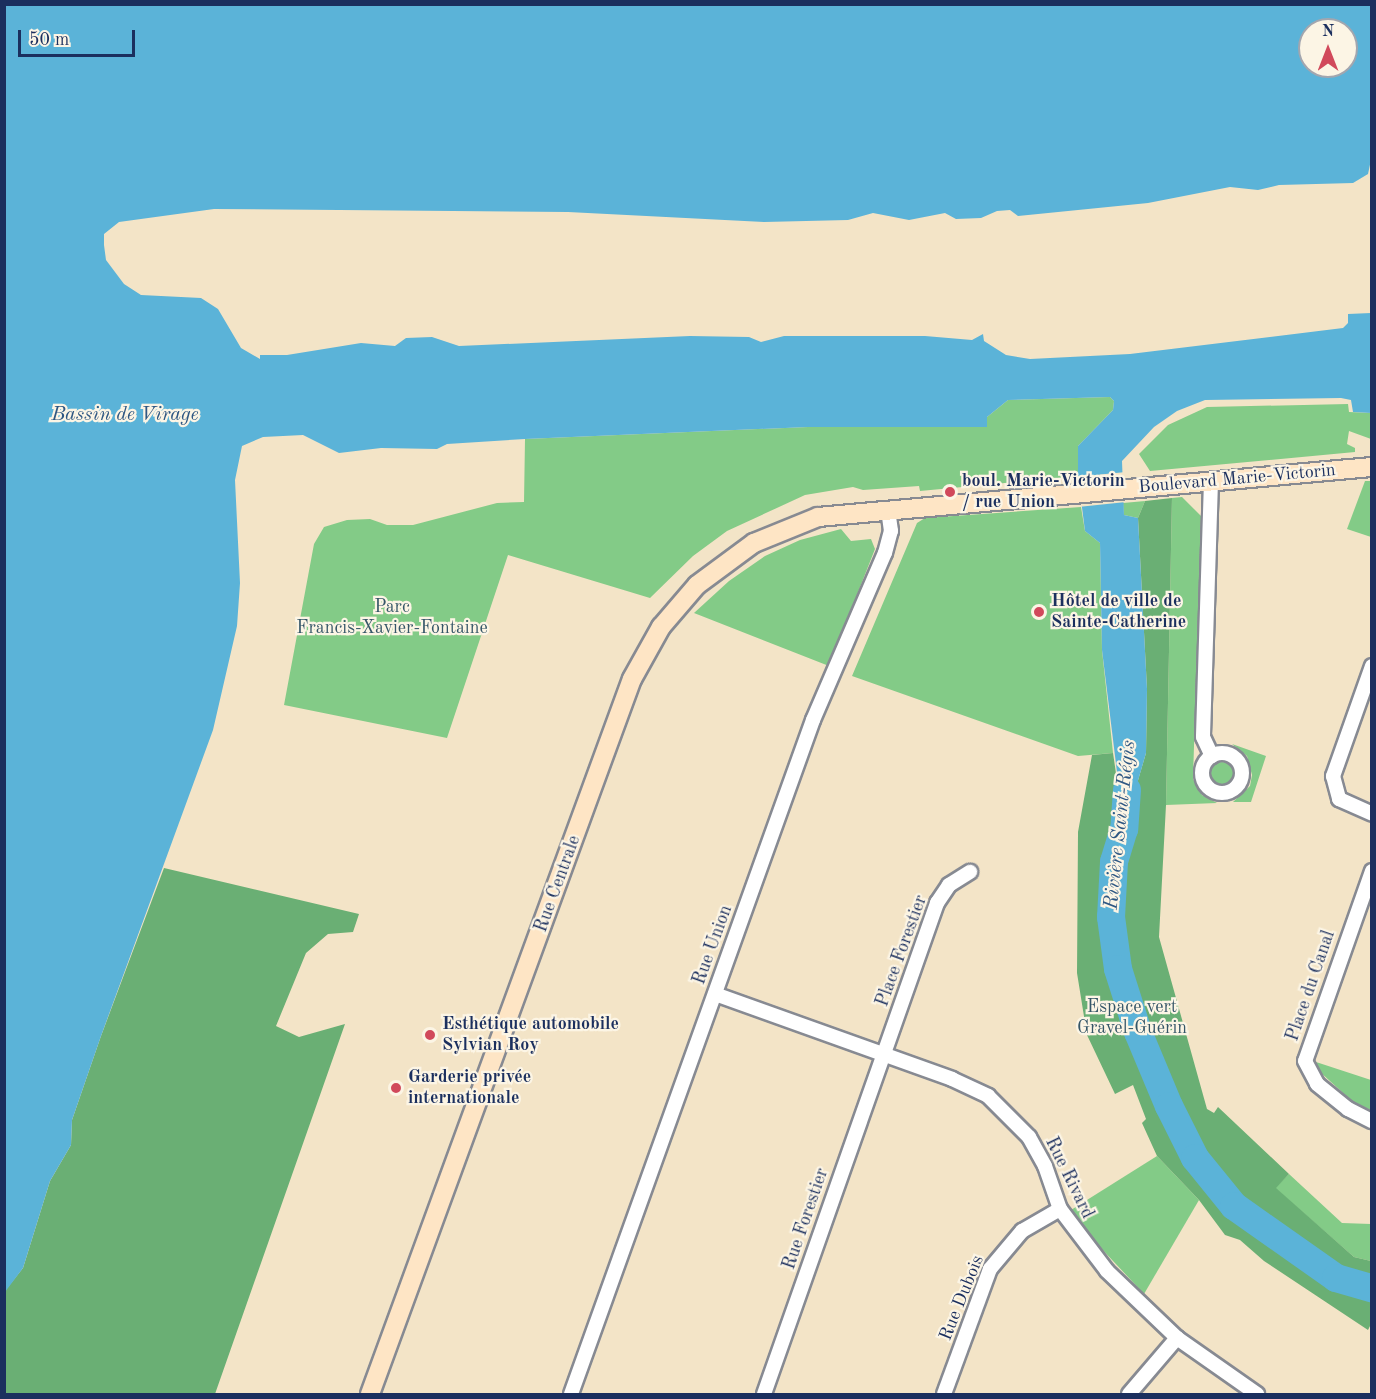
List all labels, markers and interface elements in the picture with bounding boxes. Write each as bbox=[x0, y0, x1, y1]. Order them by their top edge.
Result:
scale bar bbox=[21, 18, 138, 56]
north arrow bbox=[1298, 18, 1358, 78]
text: N bbox=[1322, 24, 1334, 40]
text: 50 m bbox=[29, 31, 69, 49]
water label: Bassin de Virage bbox=[51, 403, 199, 427]
street label: Boulevard Marie-Victorin bbox=[1137, 460, 1337, 498]
place label: boul. Marie-Victorin / rue Union bbox=[962, 471, 1125, 514]
marker: boul. Marie-Victorin / rue Union bbox=[943, 485, 957, 499]
place label: Hôtel de ville de Sainte-Catherine bbox=[1051, 591, 1186, 634]
park label: Parc Francis-Xavier-Fontaine bbox=[296, 597, 488, 640]
marker: Hôtel de ville de Sainte-Catherine bbox=[1032, 605, 1046, 619]
water label: Rivière Saint-Régis bbox=[1100, 739, 1142, 911]
street label: Rue Centrale bbox=[530, 833, 586, 935]
street label: Place Forestier bbox=[872, 892, 932, 1010]
street label: Rue Union bbox=[689, 902, 737, 988]
street label: Place du Canal bbox=[1282, 928, 1340, 1044]
park label: Espace vert Gravel-Guérin bbox=[1077, 997, 1187, 1040]
place label: Esthétique automobile Sylvian Roy bbox=[442, 1014, 619, 1056]
marker: Esthétique automobile Sylvian Roy bbox=[423, 1028, 437, 1042]
place label: Garderie privée internationale bbox=[408, 1067, 531, 1110]
marker: Garderie privée internationale bbox=[389, 1081, 403, 1095]
street label: Rue Rivard bbox=[1040, 1134, 1098, 1222]
street label: Rue Forestier bbox=[779, 1165, 833, 1273]
street label: Rue Dubois bbox=[935, 1252, 989, 1344]

